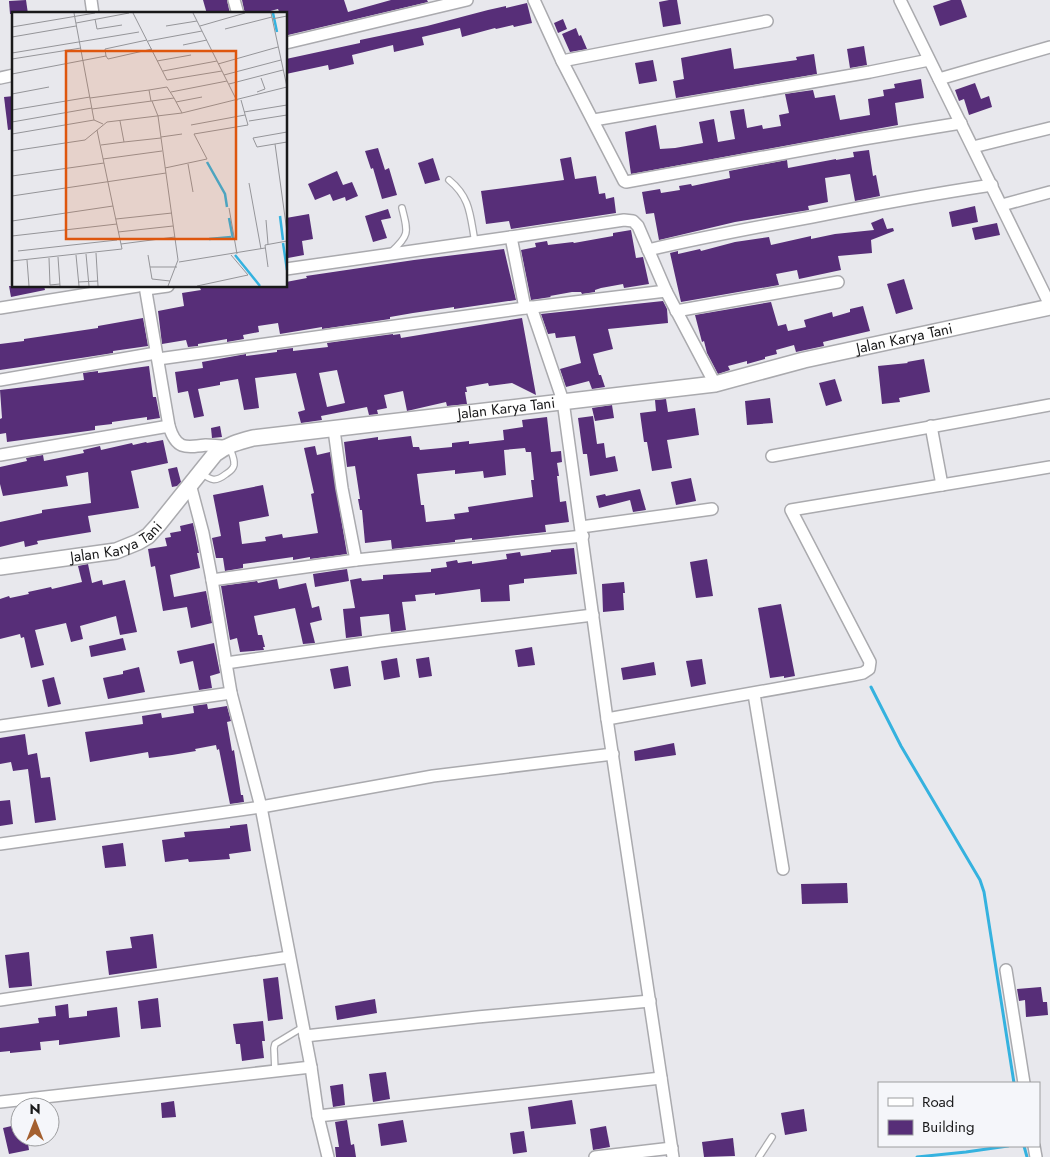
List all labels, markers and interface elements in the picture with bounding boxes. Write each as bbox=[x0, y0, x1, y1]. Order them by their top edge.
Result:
inset map bbox=[12, 12, 288, 288]
street label: Jalan Karya Tani bbox=[852, 317, 955, 360]
street label: Jalan Karya Tani bbox=[454, 392, 556, 425]
street label: Jalan Karya Tani bbox=[67, 516, 167, 568]
legend bbox=[878, 1082, 1040, 1147]
text: Road bbox=[922, 1091, 954, 1113]
north arrow bbox=[10, 1097, 60, 1147]
text: N bbox=[29, 1099, 41, 1119]
text: Building bbox=[922, 1116, 974, 1138]

